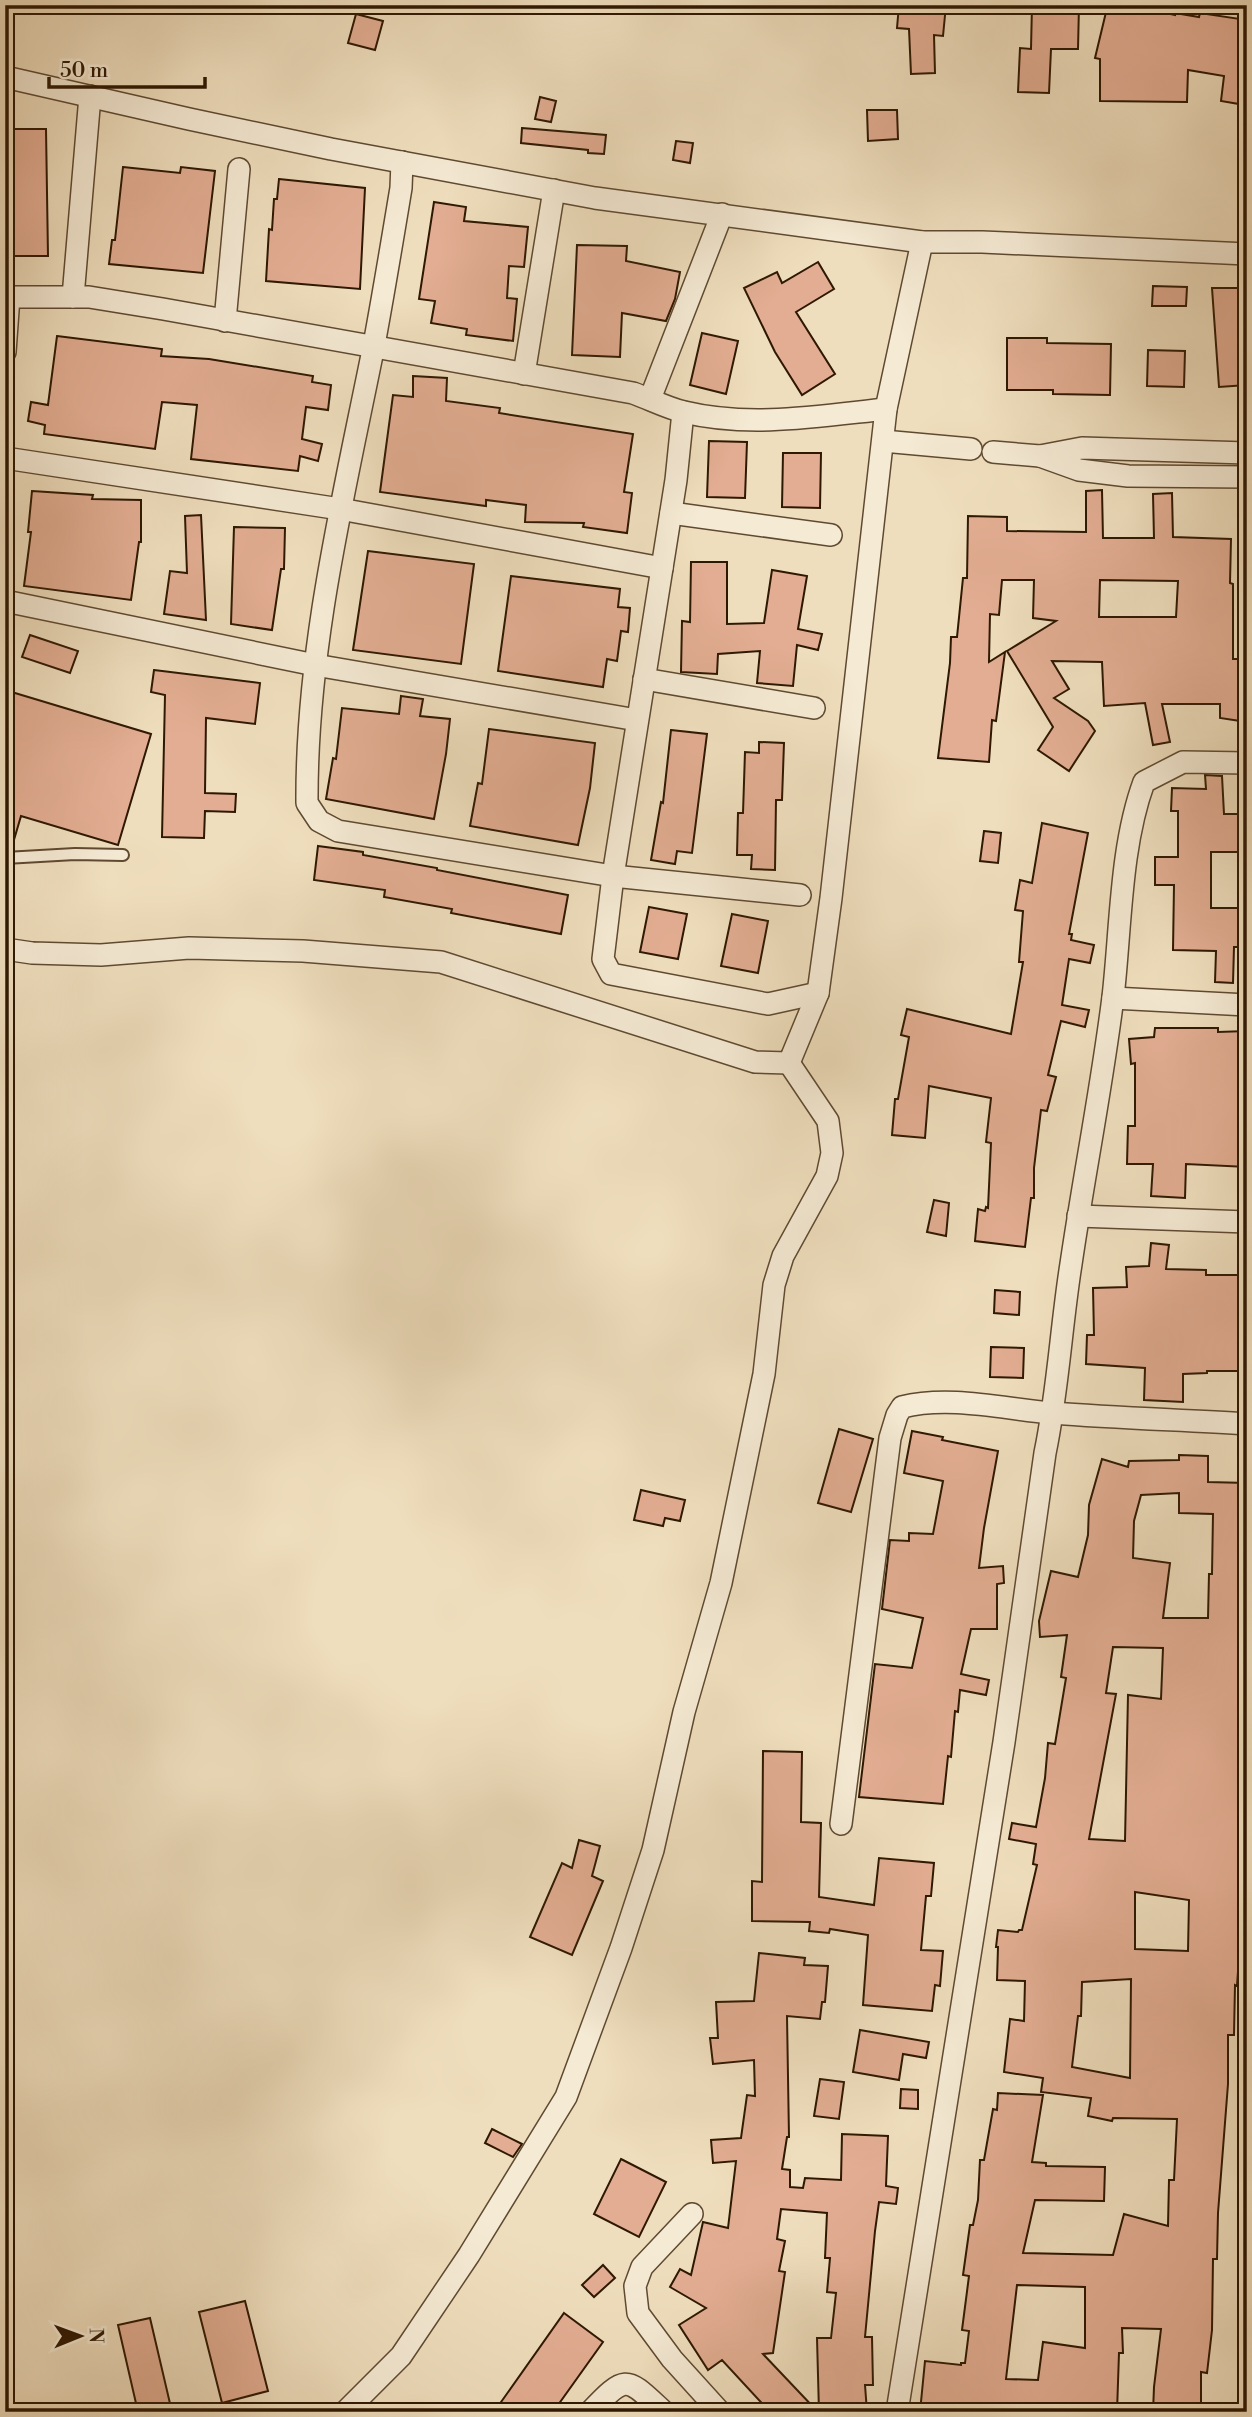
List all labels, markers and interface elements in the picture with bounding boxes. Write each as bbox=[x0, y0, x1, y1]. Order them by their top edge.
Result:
scale bar bbox=[49, 46, 205, 90]
text: 50 m bbox=[60, 58, 108, 84]
north arrow bbox=[46, 2302, 116, 2372]
text: N bbox=[84, 2328, 108, 2343]

